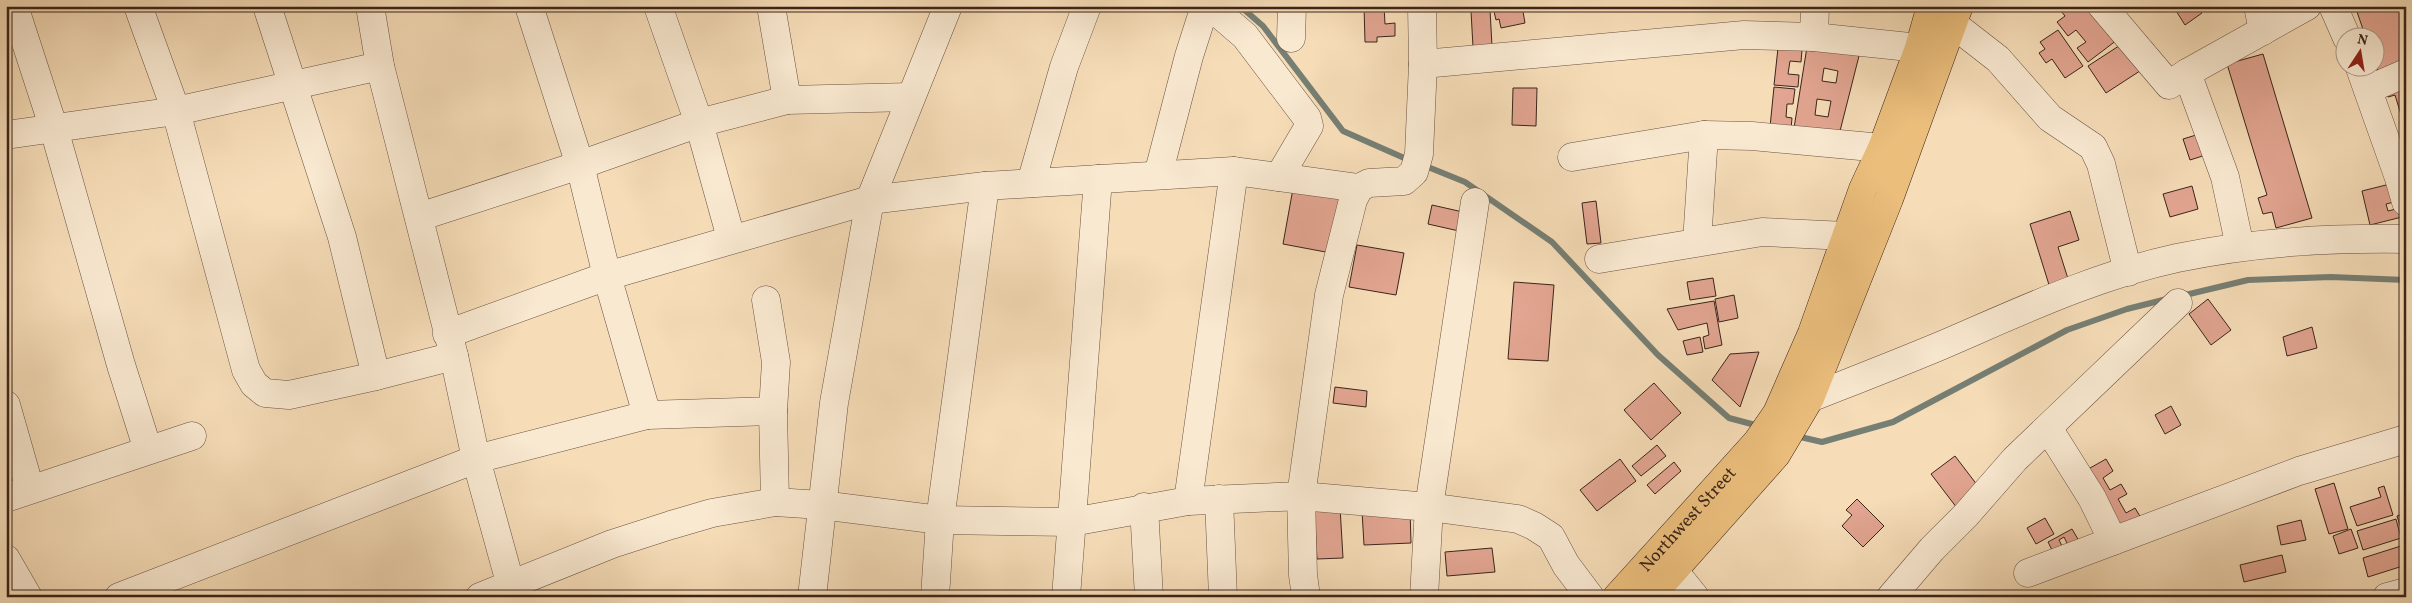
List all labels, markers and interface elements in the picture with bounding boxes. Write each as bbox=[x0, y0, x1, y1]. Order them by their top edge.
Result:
north arrow bbox=[2334, 28, 2384, 78]
text: N bbox=[2355, 30, 2369, 51]
street label: Northwest Street bbox=[1634, 462, 1743, 578]

